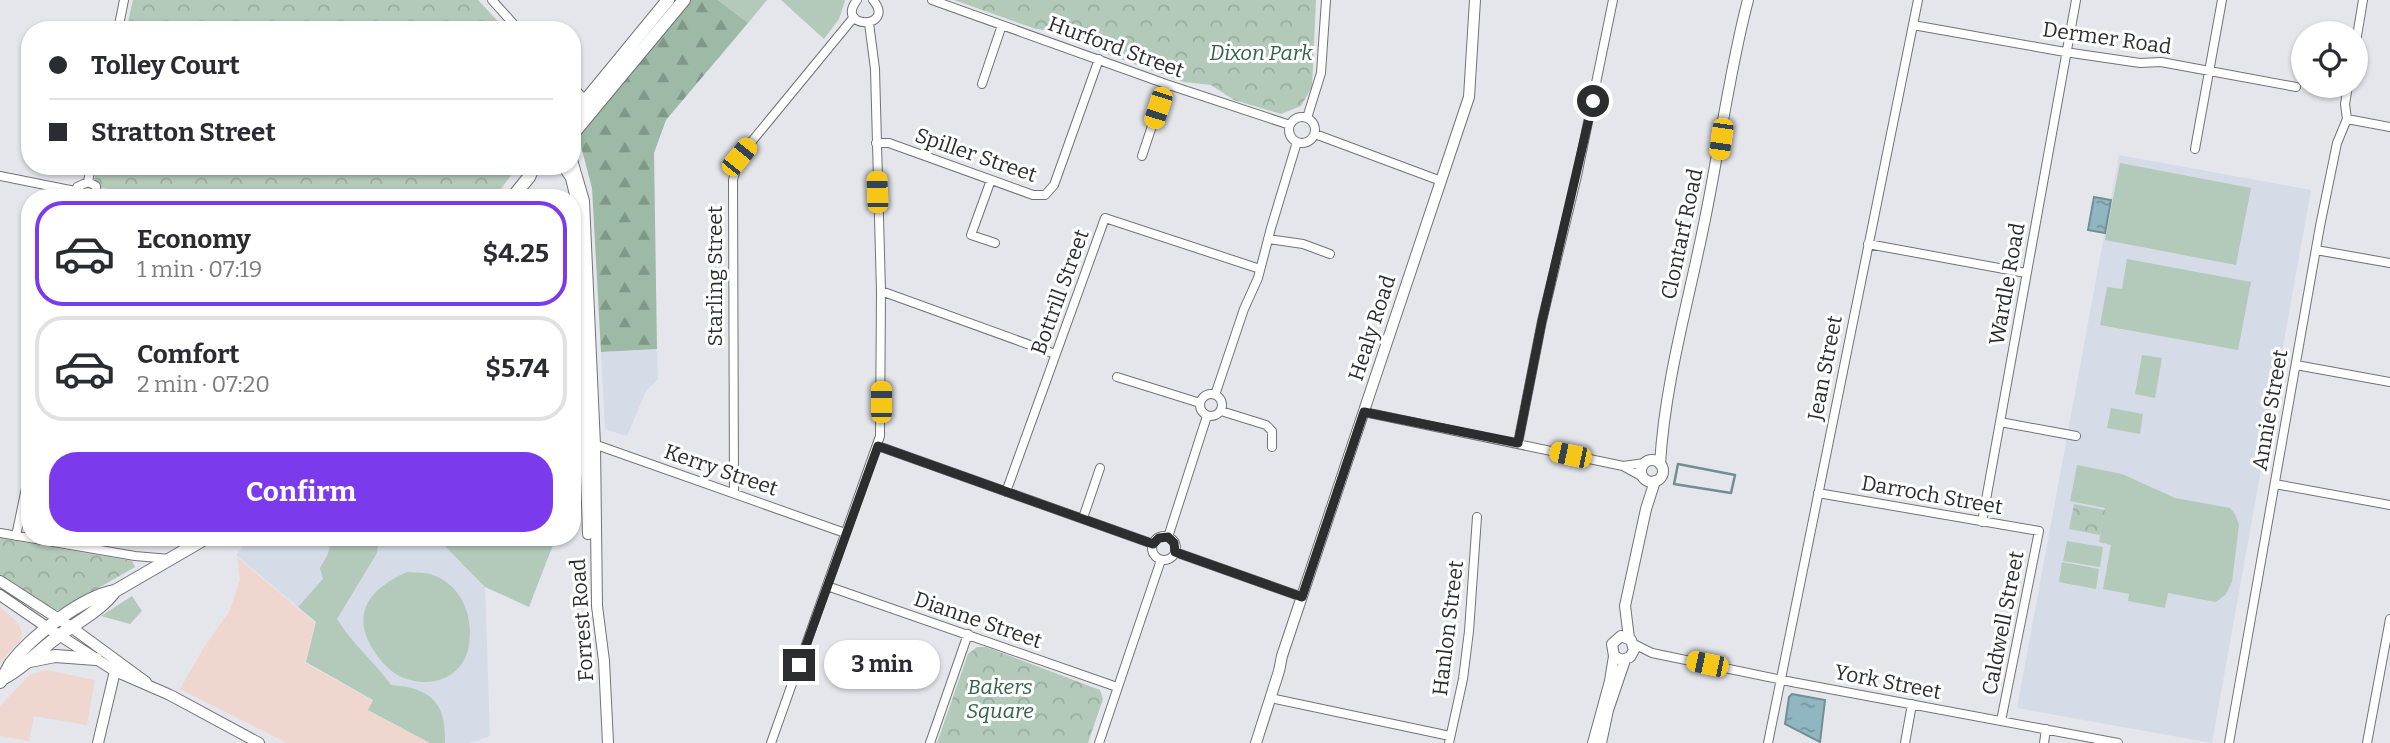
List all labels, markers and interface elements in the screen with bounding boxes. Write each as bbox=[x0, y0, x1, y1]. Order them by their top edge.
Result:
street label: Hurford Street bbox=[1045, 10, 1188, 84]
street label: Dermer Road bbox=[2041, 16, 2173, 60]
map controls bbox=[2291, 21, 2368, 98]
button: locate bbox=[2291, 21, 2368, 98]
park label: Dixon Park bbox=[1209, 40, 1313, 66]
text: Tolley Court bbox=[91, 50, 240, 81]
car bbox=[1142, 85, 1175, 131]
route start bbox=[1577, 85, 1609, 117]
text: Stratton Street bbox=[91, 117, 276, 148]
car bbox=[1708, 117, 1735, 161]
street label: Spiller Street bbox=[912, 122, 1041, 188]
car bbox=[718, 134, 761, 180]
street label: Clontarf Road bbox=[1655, 166, 1709, 302]
car bbox=[866, 171, 889, 213]
street label: Starling Street bbox=[702, 205, 728, 346]
street label: Wardle Road bbox=[1983, 221, 2031, 347]
icon: car bbox=[53, 222, 116, 285]
text: Economy bbox=[137, 224, 251, 255]
street label: Bottrill Street bbox=[1025, 225, 1095, 358]
text: $4.25 bbox=[482, 238, 549, 269]
text: 1 min · 07:19 bbox=[137, 255, 262, 283]
street label: Healy Road bbox=[1343, 272, 1401, 384]
street label: Jean Street bbox=[1802, 313, 1848, 424]
icon: car bbox=[53, 337, 116, 400]
text: Comfort bbox=[137, 339, 240, 370]
street label: Annie Street bbox=[2247, 347, 2293, 472]
text: $5.74 bbox=[485, 353, 549, 384]
text: 2 min · 07:20 bbox=[137, 370, 270, 398]
car bbox=[871, 381, 892, 423]
street label: Kerry Street bbox=[661, 438, 782, 502]
car bbox=[1548, 440, 1593, 470]
button: Confirm bbox=[49, 452, 553, 532]
street label: Darroch Street bbox=[1859, 470, 2005, 520]
street label: Caldwell Street bbox=[1976, 548, 2030, 697]
street label: Forrest Road bbox=[565, 558, 599, 682]
street label: Hanlon Street bbox=[1427, 559, 1469, 697]
street label: Dianne Street bbox=[911, 586, 1046, 654]
callout: 3 min bbox=[824, 640, 939, 690]
route end bbox=[783, 649, 815, 681]
car bbox=[1685, 649, 1730, 679]
text: 3 min bbox=[851, 650, 913, 678]
street label: York Street bbox=[1832, 659, 1944, 705]
park label: Bakers Square bbox=[966, 674, 1034, 724]

